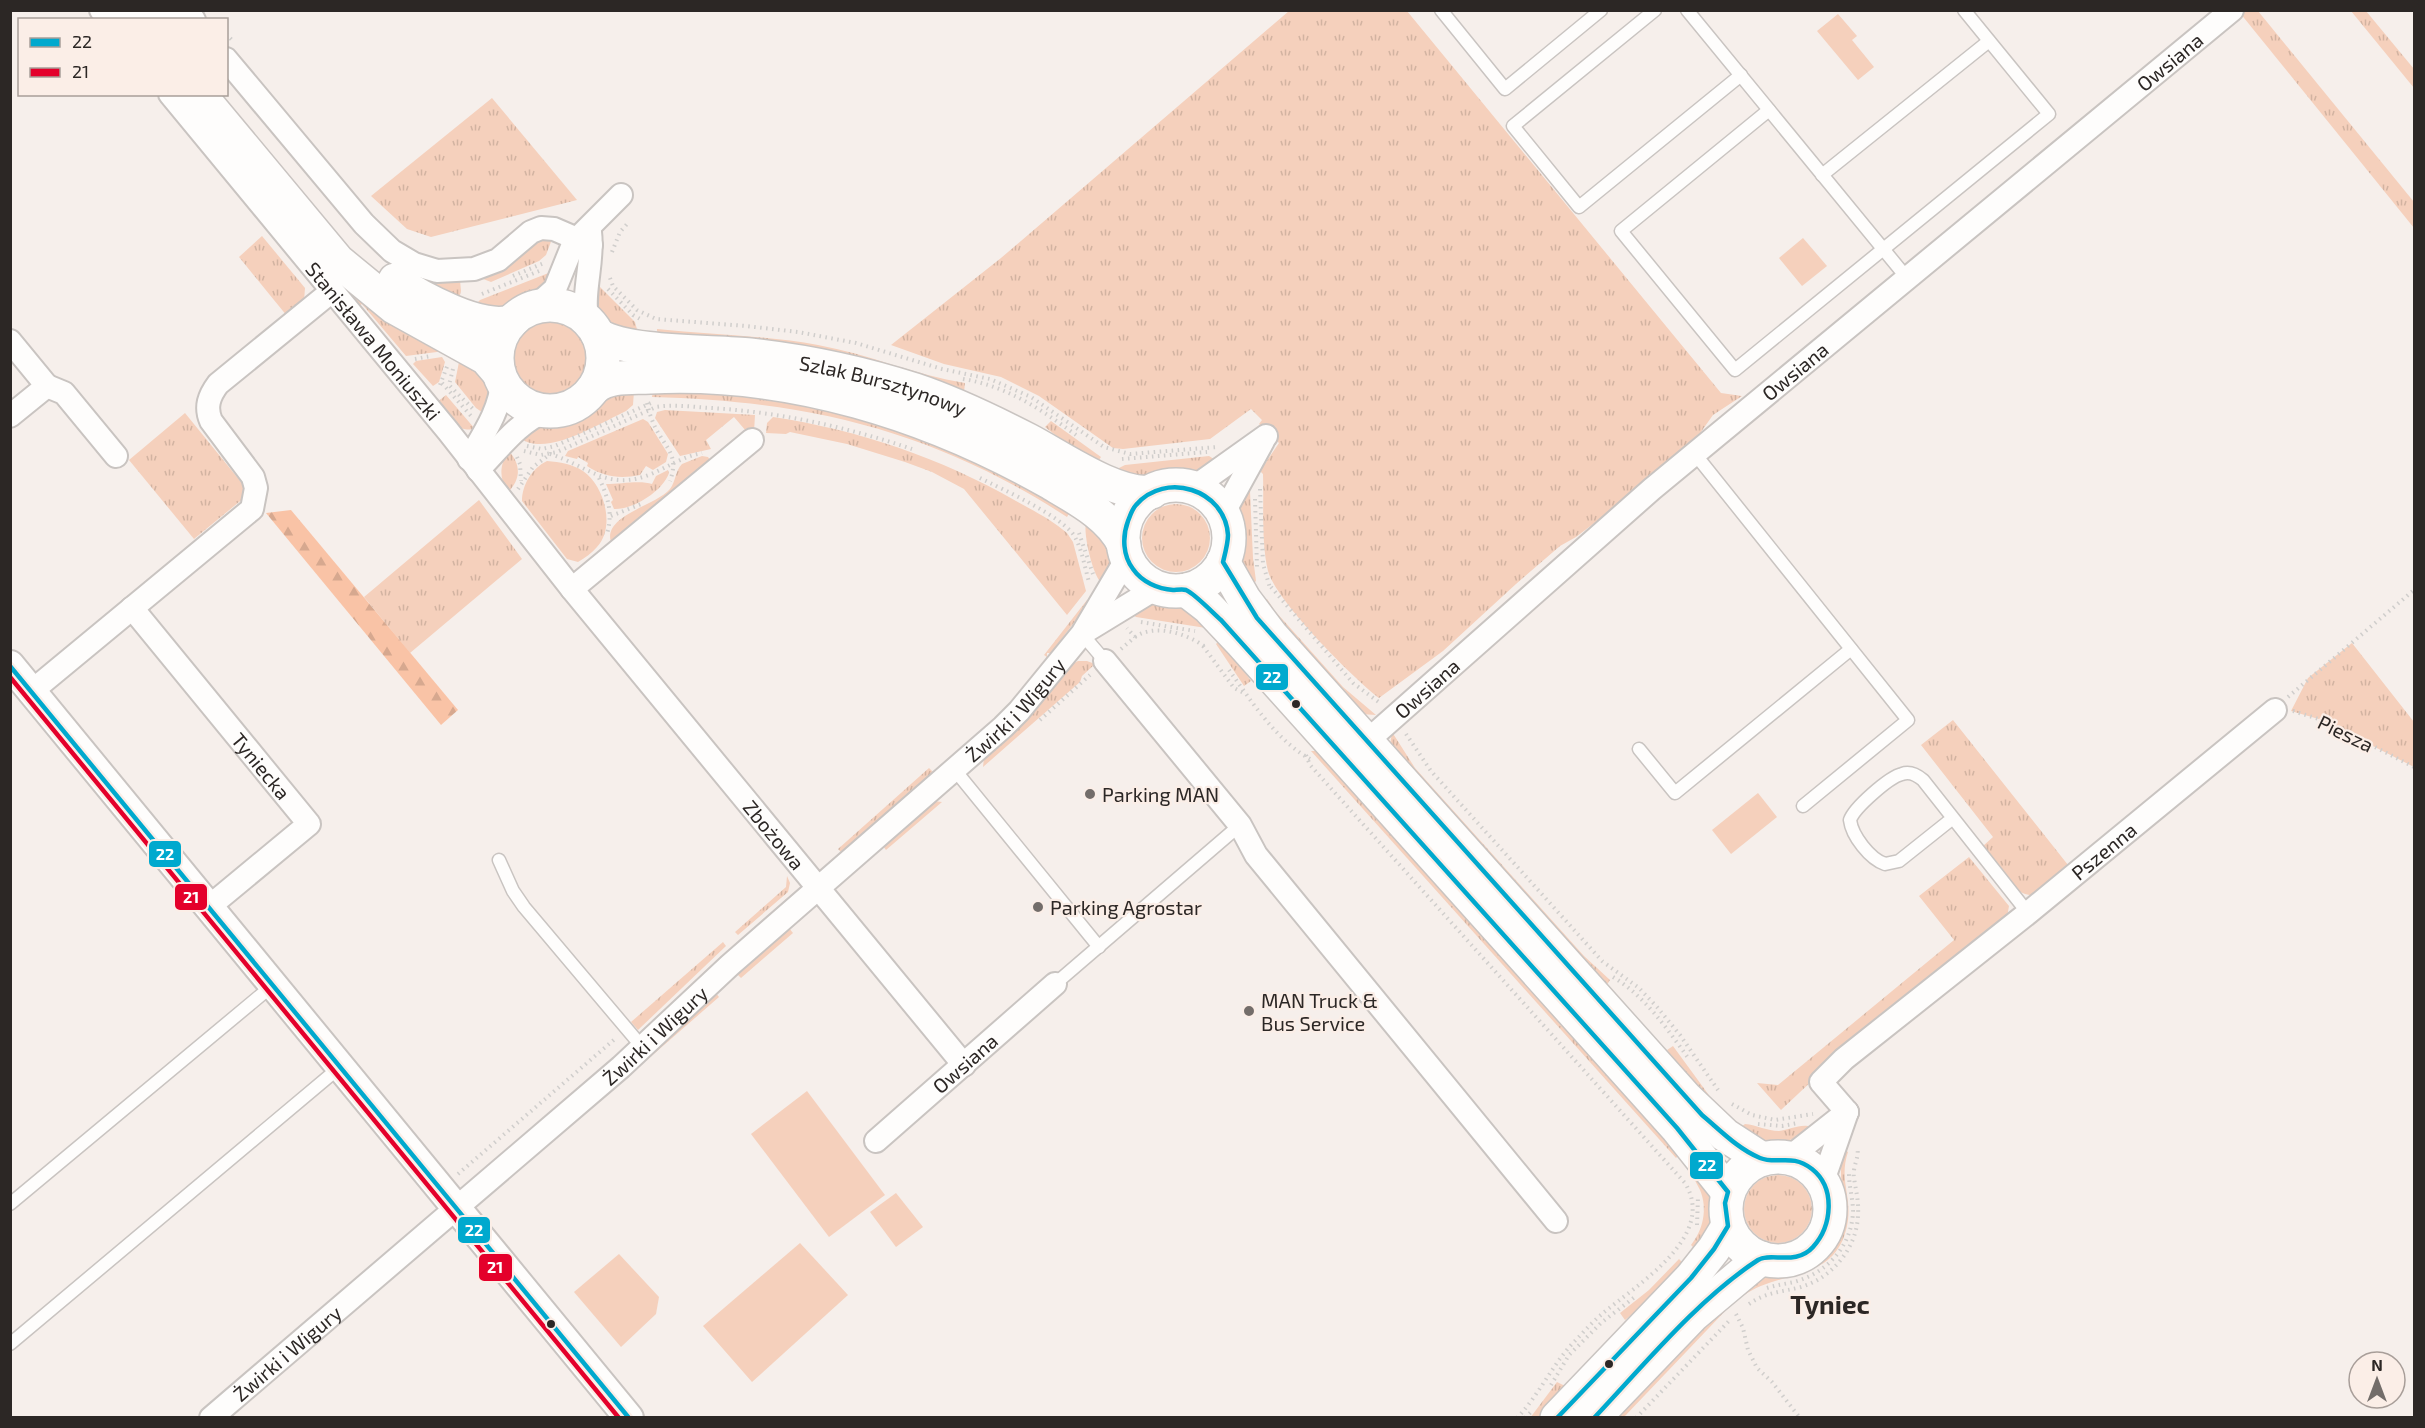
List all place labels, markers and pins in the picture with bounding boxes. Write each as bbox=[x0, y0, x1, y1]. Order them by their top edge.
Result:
unlabelled marker bbox=[1290, 698, 1302, 710]
place label: Parking MAN bbox=[1102, 782, 1219, 806]
marker: Parking MAN bbox=[1083, 787, 1097, 801]
place label: Parking Agrostar bbox=[1050, 895, 1202, 919]
marker: Parking Agrostar bbox=[1031, 900, 1045, 914]
place label: MAN Truck & Bus Service bbox=[1261, 988, 1378, 1035]
marker: MAN Truck & Bus Service bbox=[1242, 1004, 1256, 1018]
unlabelled marker bbox=[545, 1318, 557, 1330]
unlabelled marker bbox=[1603, 1358, 1615, 1370]

